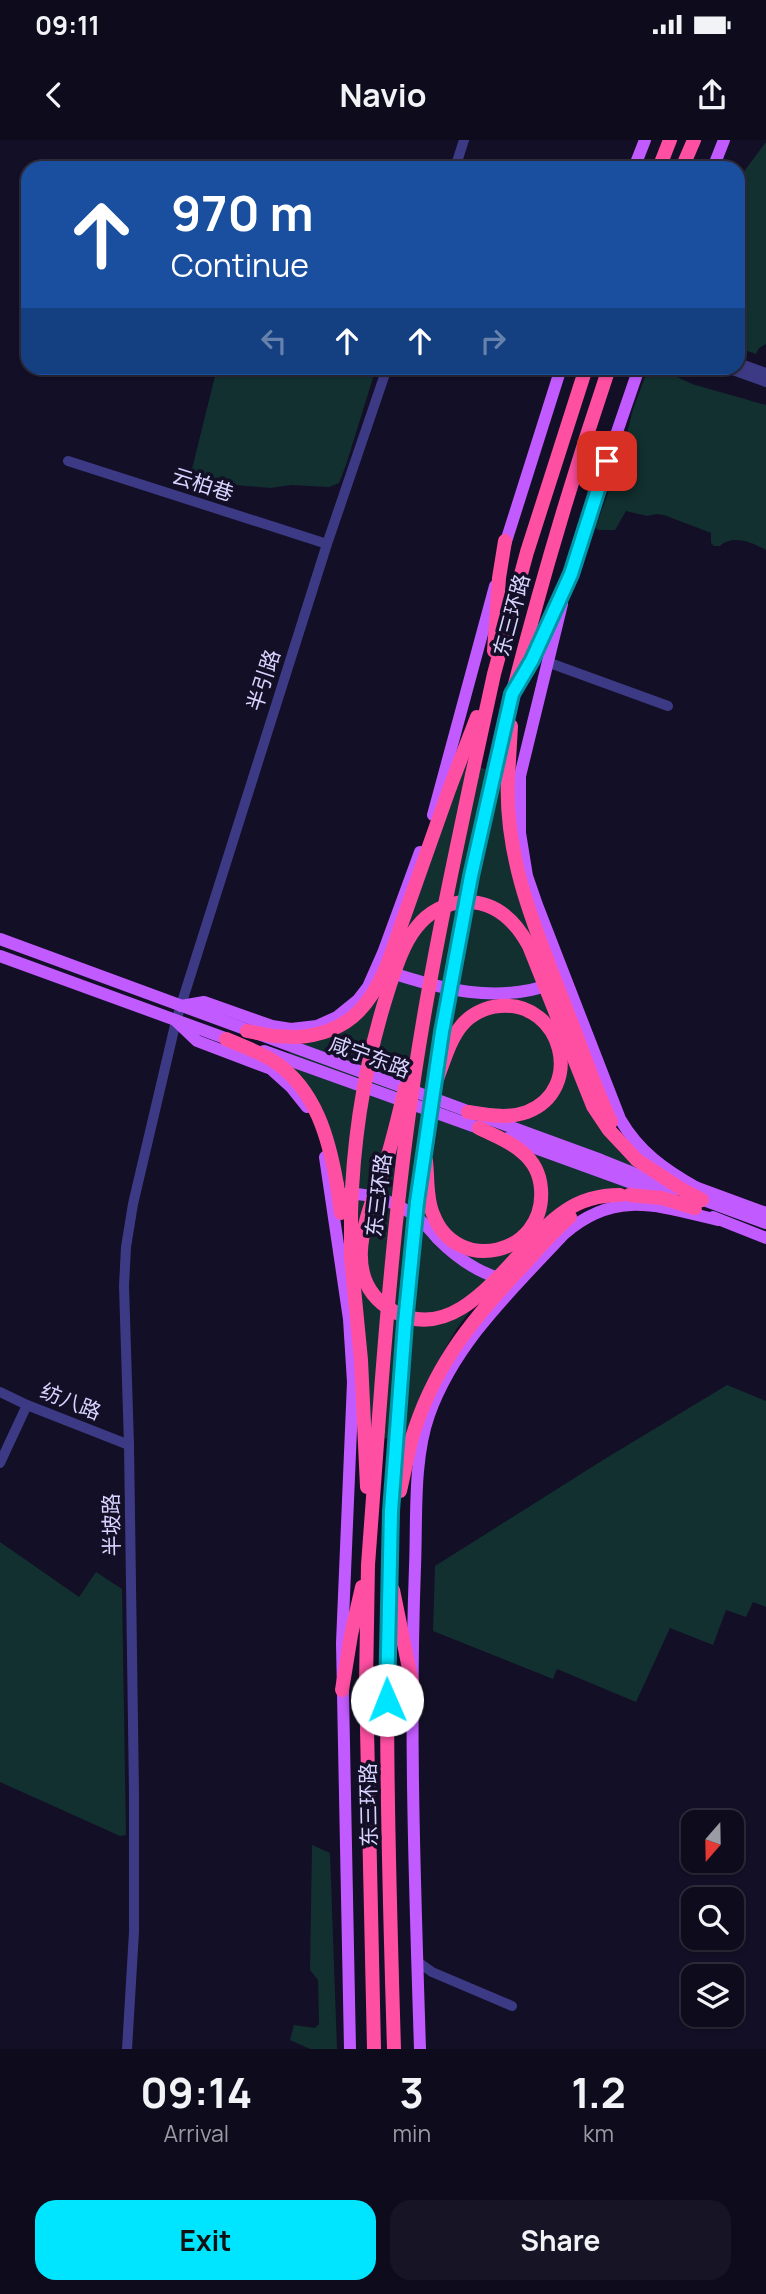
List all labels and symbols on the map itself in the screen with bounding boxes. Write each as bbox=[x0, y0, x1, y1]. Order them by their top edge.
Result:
pin bbox=[577, 431, 637, 491]
street label: 云柏巷 bbox=[169, 461, 237, 507]
street label: 东三环路 bbox=[487, 571, 535, 659]
street label: 半引路 bbox=[240, 646, 286, 714]
street label: 咸宁东路 bbox=[326, 1028, 414, 1084]
street label: 东三环路 bbox=[359, 1152, 397, 1238]
street label: 纺八路 bbox=[37, 1376, 105, 1426]
street label: 半坡路 bbox=[96, 1493, 126, 1557]
position arrow bbox=[350, 1663, 424, 1737]
street label: 东三环路 bbox=[353, 1763, 383, 1847]
north arrow bbox=[681, 1810, 744, 1872]

